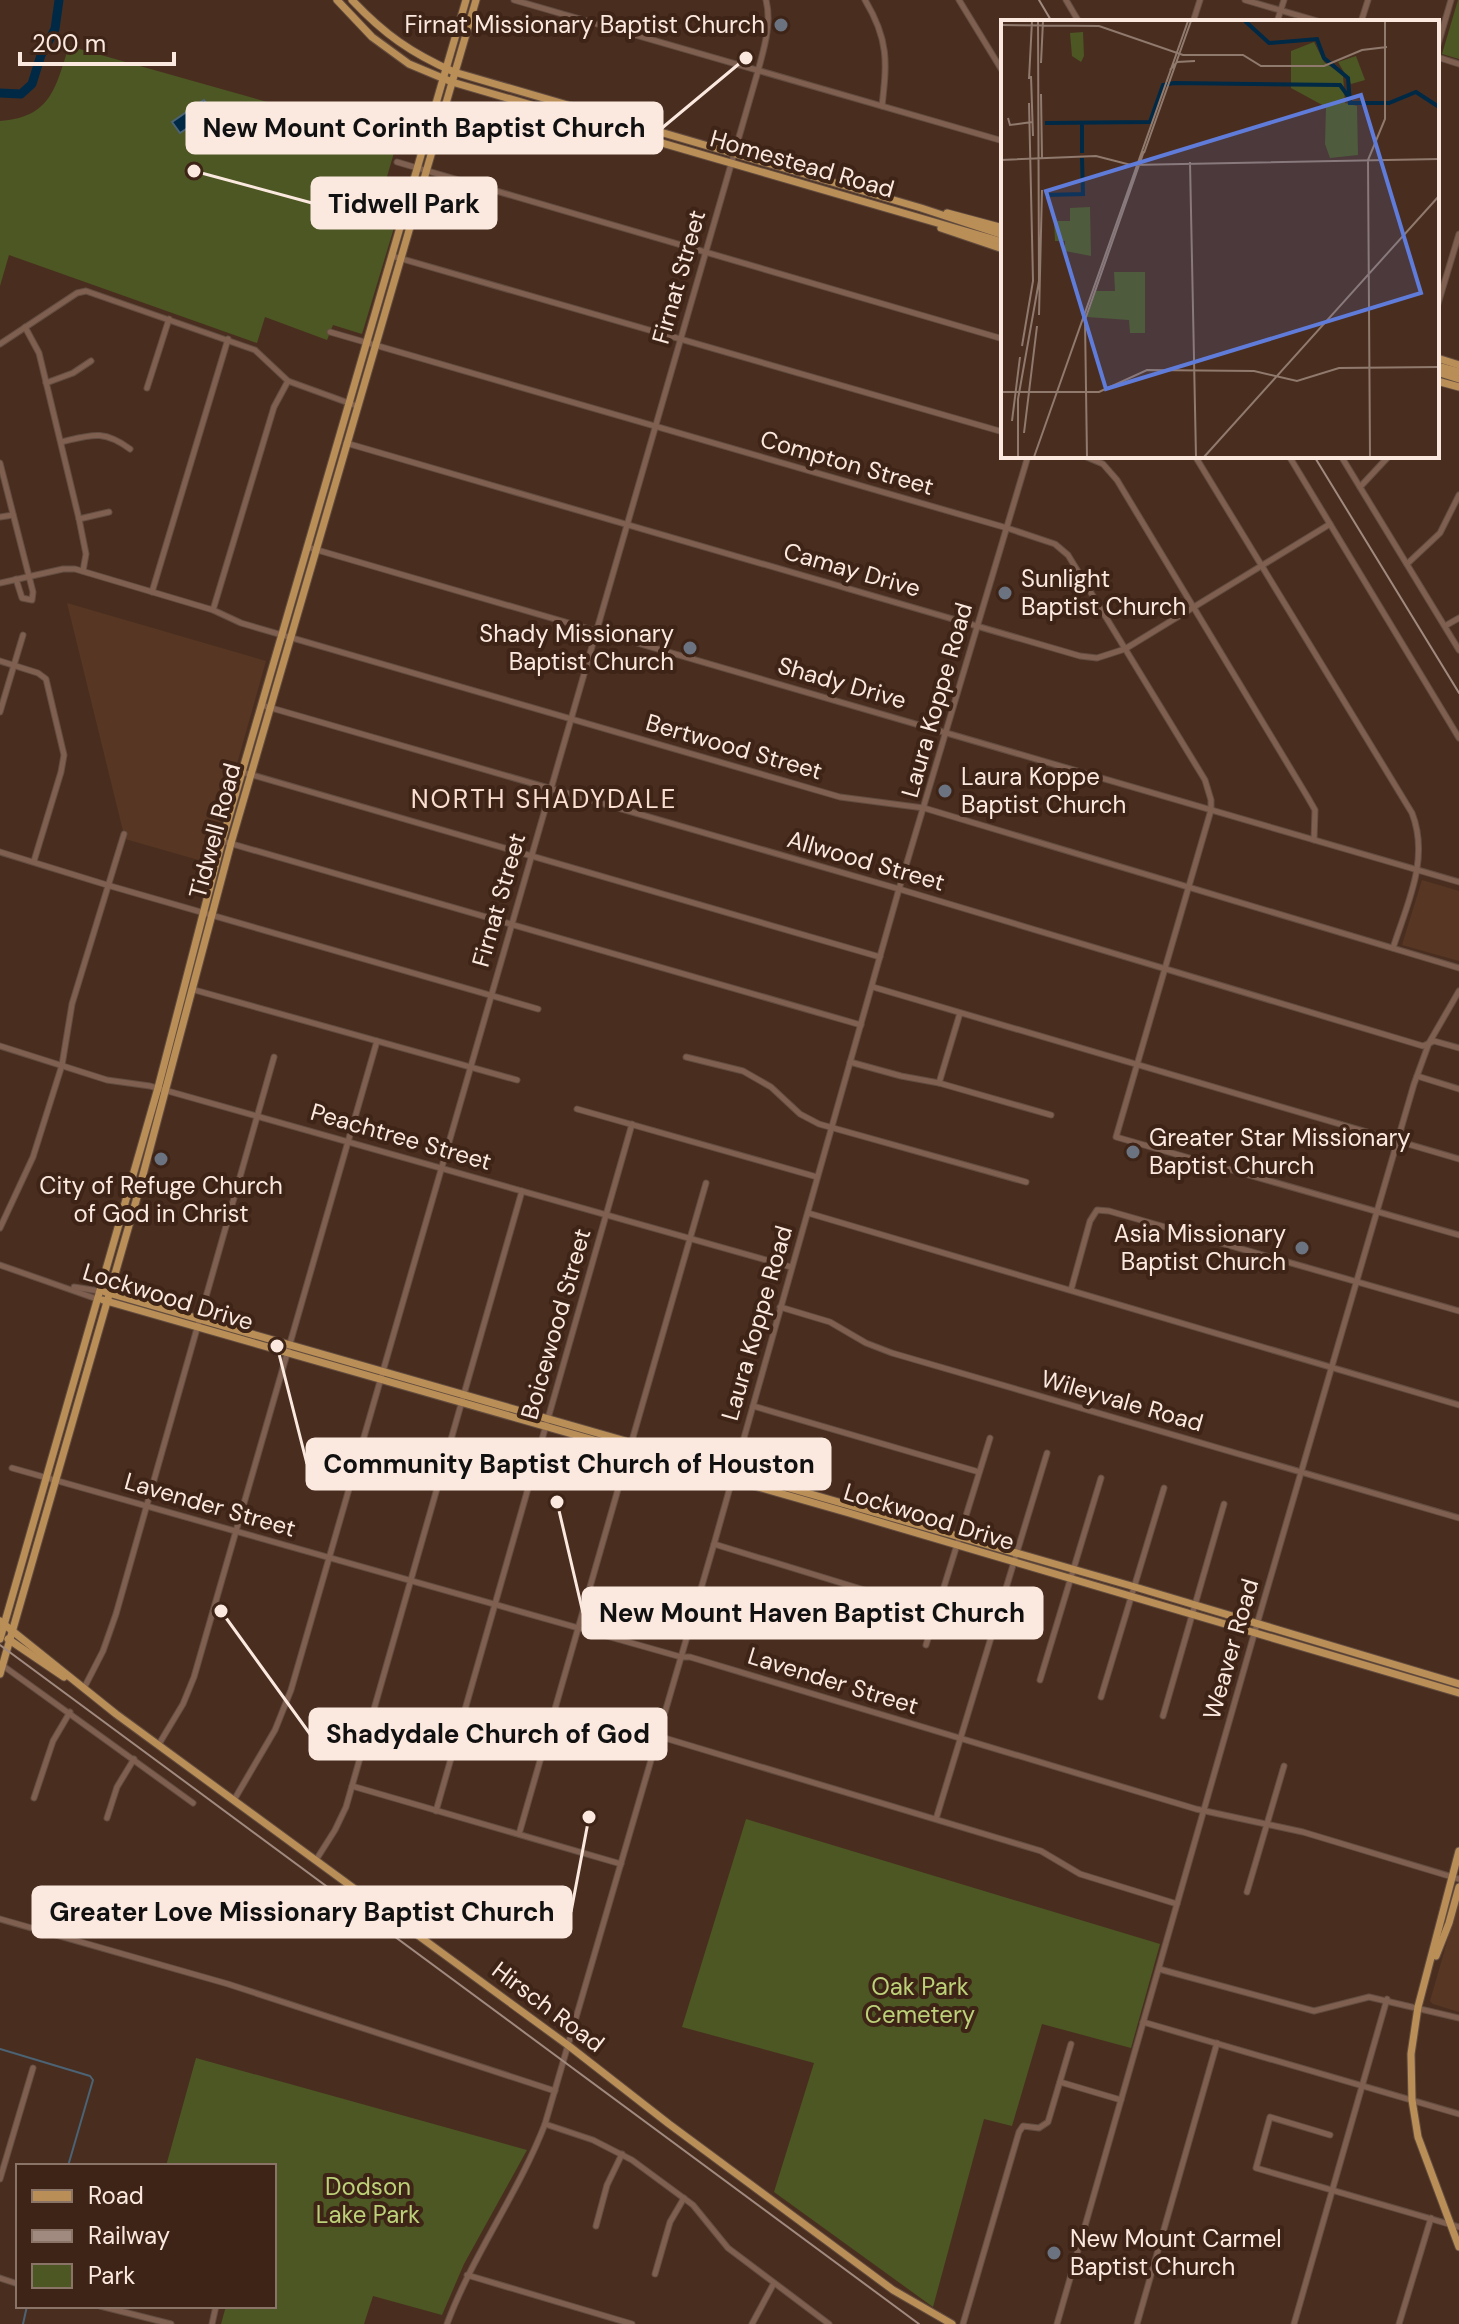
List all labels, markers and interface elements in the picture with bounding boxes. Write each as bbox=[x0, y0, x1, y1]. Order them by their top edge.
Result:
place label: Firnat Missionary Baptist Church bbox=[404, 9, 765, 40]
scale bar bbox=[20, 16, 174, 66]
marker: Firnat Missionary Baptist Church bbox=[772, 16, 790, 34]
inset map bbox=[1001, 20, 1439, 458]
text: 200 m bbox=[32, 28, 106, 59]
callout: New Mount Corinth Baptist Church bbox=[187, 103, 662, 153]
text: New Mount Corinth Baptist Church bbox=[202, 111, 646, 145]
street label: Homestead Road bbox=[706, 122, 898, 205]
callout: Tidwell Park bbox=[312, 178, 496, 228]
text: Tidwell Park bbox=[328, 187, 480, 221]
street label: Firnat Street bbox=[645, 206, 712, 347]
street label: Compton Street bbox=[757, 423, 937, 502]
street label: Camay Drive bbox=[780, 535, 924, 604]
place label: Sunlight Baptist Church bbox=[1021, 563, 1186, 622]
marker: Sunlight Baptist Church bbox=[996, 584, 1014, 602]
street label: Laura Koppe Road bbox=[894, 599, 979, 801]
place label: Shady Missionary Baptist Church bbox=[479, 618, 674, 677]
marker: Shady Missionary Baptist Church bbox=[681, 639, 699, 657]
street label: Shady Drive bbox=[774, 649, 910, 716]
street label: Bertwood Street bbox=[642, 707, 826, 787]
street label: Tidwell Road bbox=[182, 760, 247, 902]
place label: Laura Koppe Baptist Church bbox=[961, 761, 1126, 820]
district label: NORTH SHADYDALE bbox=[411, 782, 677, 816]
marker: Laura Koppe Baptist Church bbox=[936, 782, 954, 800]
street label: Allwood Street bbox=[784, 823, 948, 898]
street label: Firnat Street bbox=[465, 829, 532, 970]
street label: Peachtree Street bbox=[307, 1096, 495, 1177]
place label: Greater Star Missionary Baptist Church bbox=[1149, 1122, 1411, 1181]
marker: Greater Star Missionary Baptist Church bbox=[1124, 1143, 1142, 1161]
marker: City of Refuge Church of God in Christ bbox=[152, 1150, 170, 1168]
place label: City of Refuge Church of God in Christ bbox=[39, 1170, 283, 1229]
place label: Asia Missionary Baptist Church bbox=[1114, 1218, 1286, 1277]
street label: Laura Koppe Road bbox=[714, 1222, 799, 1424]
street label: Boicewood Street bbox=[513, 1225, 598, 1423]
marker: Asia Missionary Baptist Church bbox=[1293, 1239, 1311, 1257]
street label: Lockwood Drive bbox=[79, 1256, 257, 1337]
street label: Wileyvale Road bbox=[1038, 1363, 1207, 1438]
callout: Community Baptist Church of Houston bbox=[307, 1439, 830, 1489]
text: Community Baptist Church of Houston bbox=[323, 1447, 815, 1481]
street label: Lavender Street bbox=[121, 1465, 299, 1544]
street label: Lockwood Drive bbox=[840, 1476, 1018, 1557]
street label: Weaver Road bbox=[1196, 1575, 1265, 1723]
callout: New Mount Haven Baptist Church bbox=[583, 1588, 1042, 1638]
text: New Mount Haven Baptist Church bbox=[599, 1596, 1025, 1630]
street label: Lavender Street bbox=[744, 1640, 922, 1721]
callout: Shadydale Church of God bbox=[310, 1709, 666, 1759]
text: Shadydale Church of God bbox=[326, 1717, 650, 1751]
callout: Greater Love Missionary Baptist Church bbox=[33, 1887, 571, 1937]
text: Greater Love Missionary Baptist Church bbox=[49, 1895, 555, 1929]
street label: Hirsch Road bbox=[486, 1954, 611, 2059]
park label: Oak Park Cemetery bbox=[865, 1971, 975, 2030]
legend bbox=[16, 2164, 276, 2308]
park label: Dodson Lake Park bbox=[316, 2171, 420, 2230]
text: Road bbox=[88, 2180, 144, 2211]
text: Railway bbox=[88, 2220, 170, 2251]
place label: New Mount Carmel Baptist Church bbox=[1070, 2223, 1282, 2282]
marker: New Mount Carmel Baptist Church bbox=[1045, 2244, 1063, 2262]
text: Park bbox=[88, 2260, 135, 2291]

